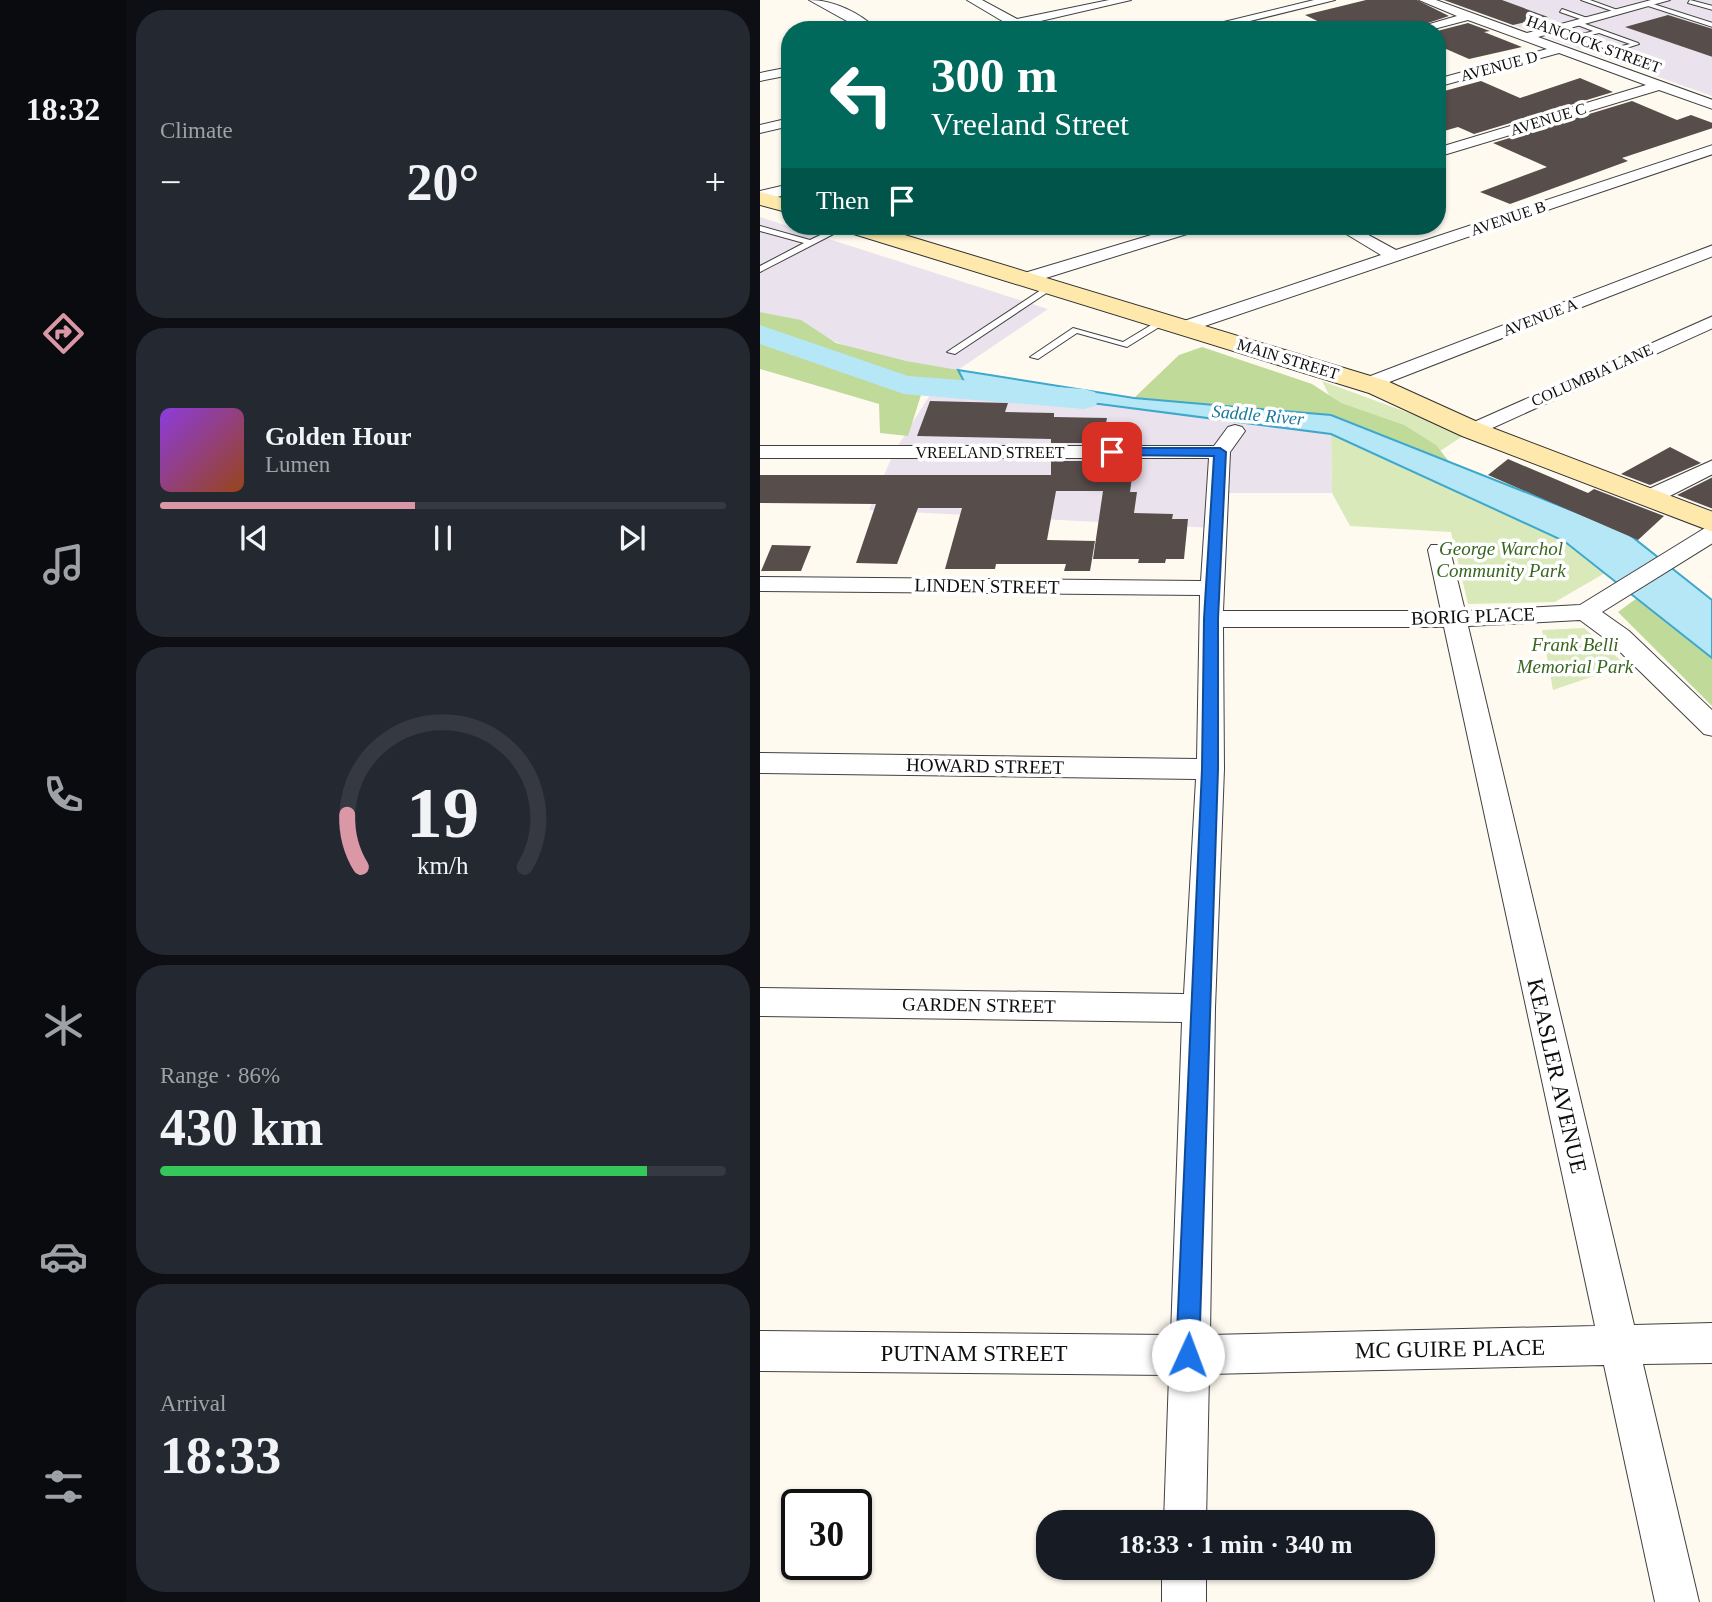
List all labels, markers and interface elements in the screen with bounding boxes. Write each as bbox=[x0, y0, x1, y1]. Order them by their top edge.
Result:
street label: HANCOCK STREET bbox=[1524, 12, 1664, 76]
text: 300 m bbox=[931, 48, 1058, 103]
street label: AVENUE D bbox=[1459, 48, 1539, 84]
icon: left bbox=[816, 49, 907, 140]
text: 18:32 bbox=[26, 91, 100, 127]
street label: AVENUE C bbox=[1508, 99, 1588, 139]
text: Vreeland Street bbox=[931, 106, 1129, 142]
text: Climate bbox=[160, 118, 233, 143]
text: 20° bbox=[407, 154, 479, 211]
text: − bbox=[160, 161, 181, 203]
text: + bbox=[705, 161, 726, 203]
icon: arrive bbox=[883, 182, 921, 220]
text: Then bbox=[816, 186, 869, 215]
street label: AVENUE B bbox=[1468, 197, 1548, 239]
street label: AVENUE A bbox=[1500, 295, 1580, 339]
icon: directions bbox=[39, 309, 88, 358]
street label: MAIN STREET bbox=[1235, 335, 1341, 383]
street label: COLUMBIA LANE bbox=[1529, 341, 1655, 409]
water label: Saddle River bbox=[1211, 401, 1306, 429]
text: Golden Hour bbox=[265, 422, 412, 451]
pin bbox=[1082, 422, 1142, 482]
icon: arrive bbox=[1093, 433, 1131, 471]
street label: VREELAND STREET bbox=[916, 444, 1065, 461]
text: Lumen bbox=[265, 452, 330, 477]
icon: previous bbox=[235, 519, 273, 557]
icon: pause bbox=[424, 519, 462, 557]
icon: next bbox=[613, 519, 651, 557]
park label: George Warchol Community Park bbox=[1436, 538, 1566, 581]
icon: music bbox=[39, 540, 88, 589]
street label: LINDEN STREET bbox=[914, 574, 1060, 598]
street label: BORIG PLACE bbox=[1411, 603, 1535, 629]
park label: Frank Belli Memorial Park bbox=[1516, 634, 1634, 677]
street label: HOWARD STREET bbox=[906, 754, 1064, 778]
icon: phone bbox=[39, 770, 88, 819]
text: 19 bbox=[407, 772, 479, 853]
text: km/h bbox=[417, 852, 469, 879]
street label: KEASLER AVENUE bbox=[1522, 976, 1592, 1176]
street label: GARDEN STREET bbox=[902, 993, 1056, 1017]
icon: climate bbox=[39, 1001, 88, 1050]
text: Range · 86% bbox=[160, 1063, 280, 1088]
text: 430 km bbox=[160, 1099, 323, 1156]
icon: car bbox=[39, 1232, 88, 1281]
position arrow bbox=[1151, 1318, 1225, 1392]
street label: MC GUIRE PLACE bbox=[1355, 1335, 1545, 1363]
street label: PUTNAM STREET bbox=[880, 1341, 1068, 1366]
text: Arrival bbox=[160, 1391, 226, 1416]
text: 18:33 bbox=[160, 1427, 281, 1484]
icon: filters bbox=[39, 1462, 88, 1511]
speed limit sign: 30 bbox=[781, 1489, 872, 1580]
text: 18:33 · 1 min · 340 m bbox=[1119, 1530, 1353, 1559]

